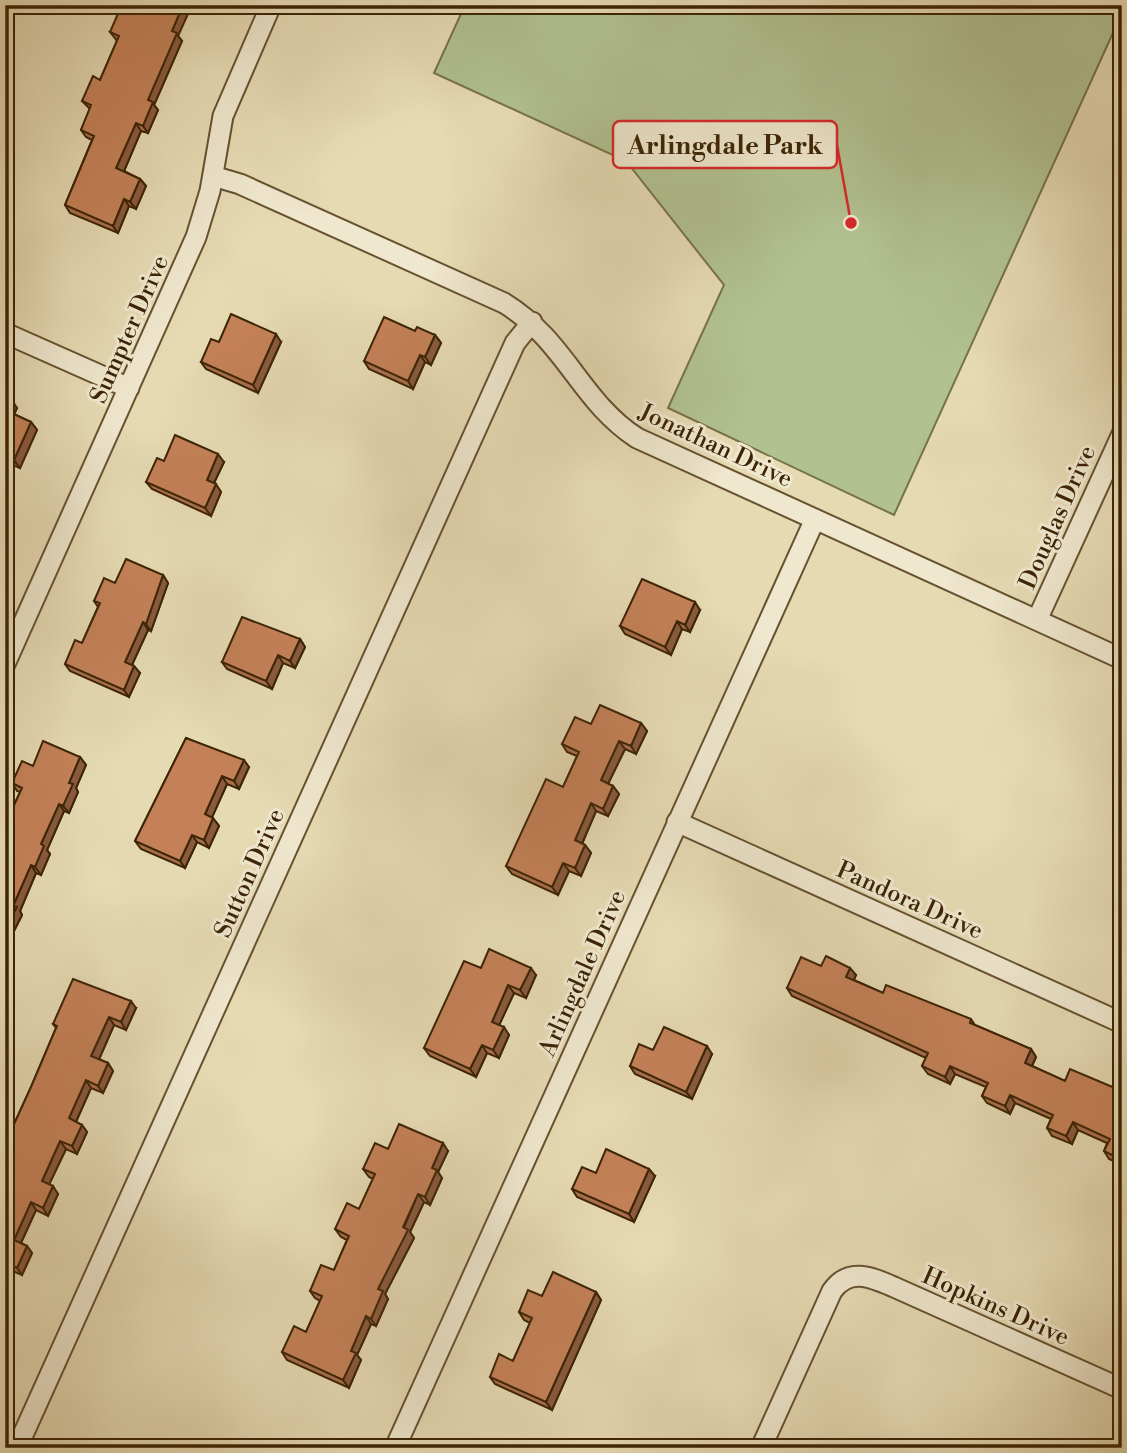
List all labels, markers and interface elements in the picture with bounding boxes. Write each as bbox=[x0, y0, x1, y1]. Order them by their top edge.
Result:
callout: Arlingdale Park bbox=[613, 121, 837, 168]
text: Arlingdale Park bbox=[626, 130, 824, 162]
street label: Sumpter Drive bbox=[84, 251, 176, 408]
street label: Jonathan Drive bbox=[633, 397, 797, 495]
street label: Douglas Drive bbox=[1013, 441, 1103, 594]
street label: Sutton Drive bbox=[208, 804, 292, 943]
street label: Pandora Drive bbox=[832, 855, 988, 947]
street label: Arlingdale Drive bbox=[532, 885, 633, 1062]
street label: Hopkins Drive bbox=[917, 1261, 1074, 1353]

